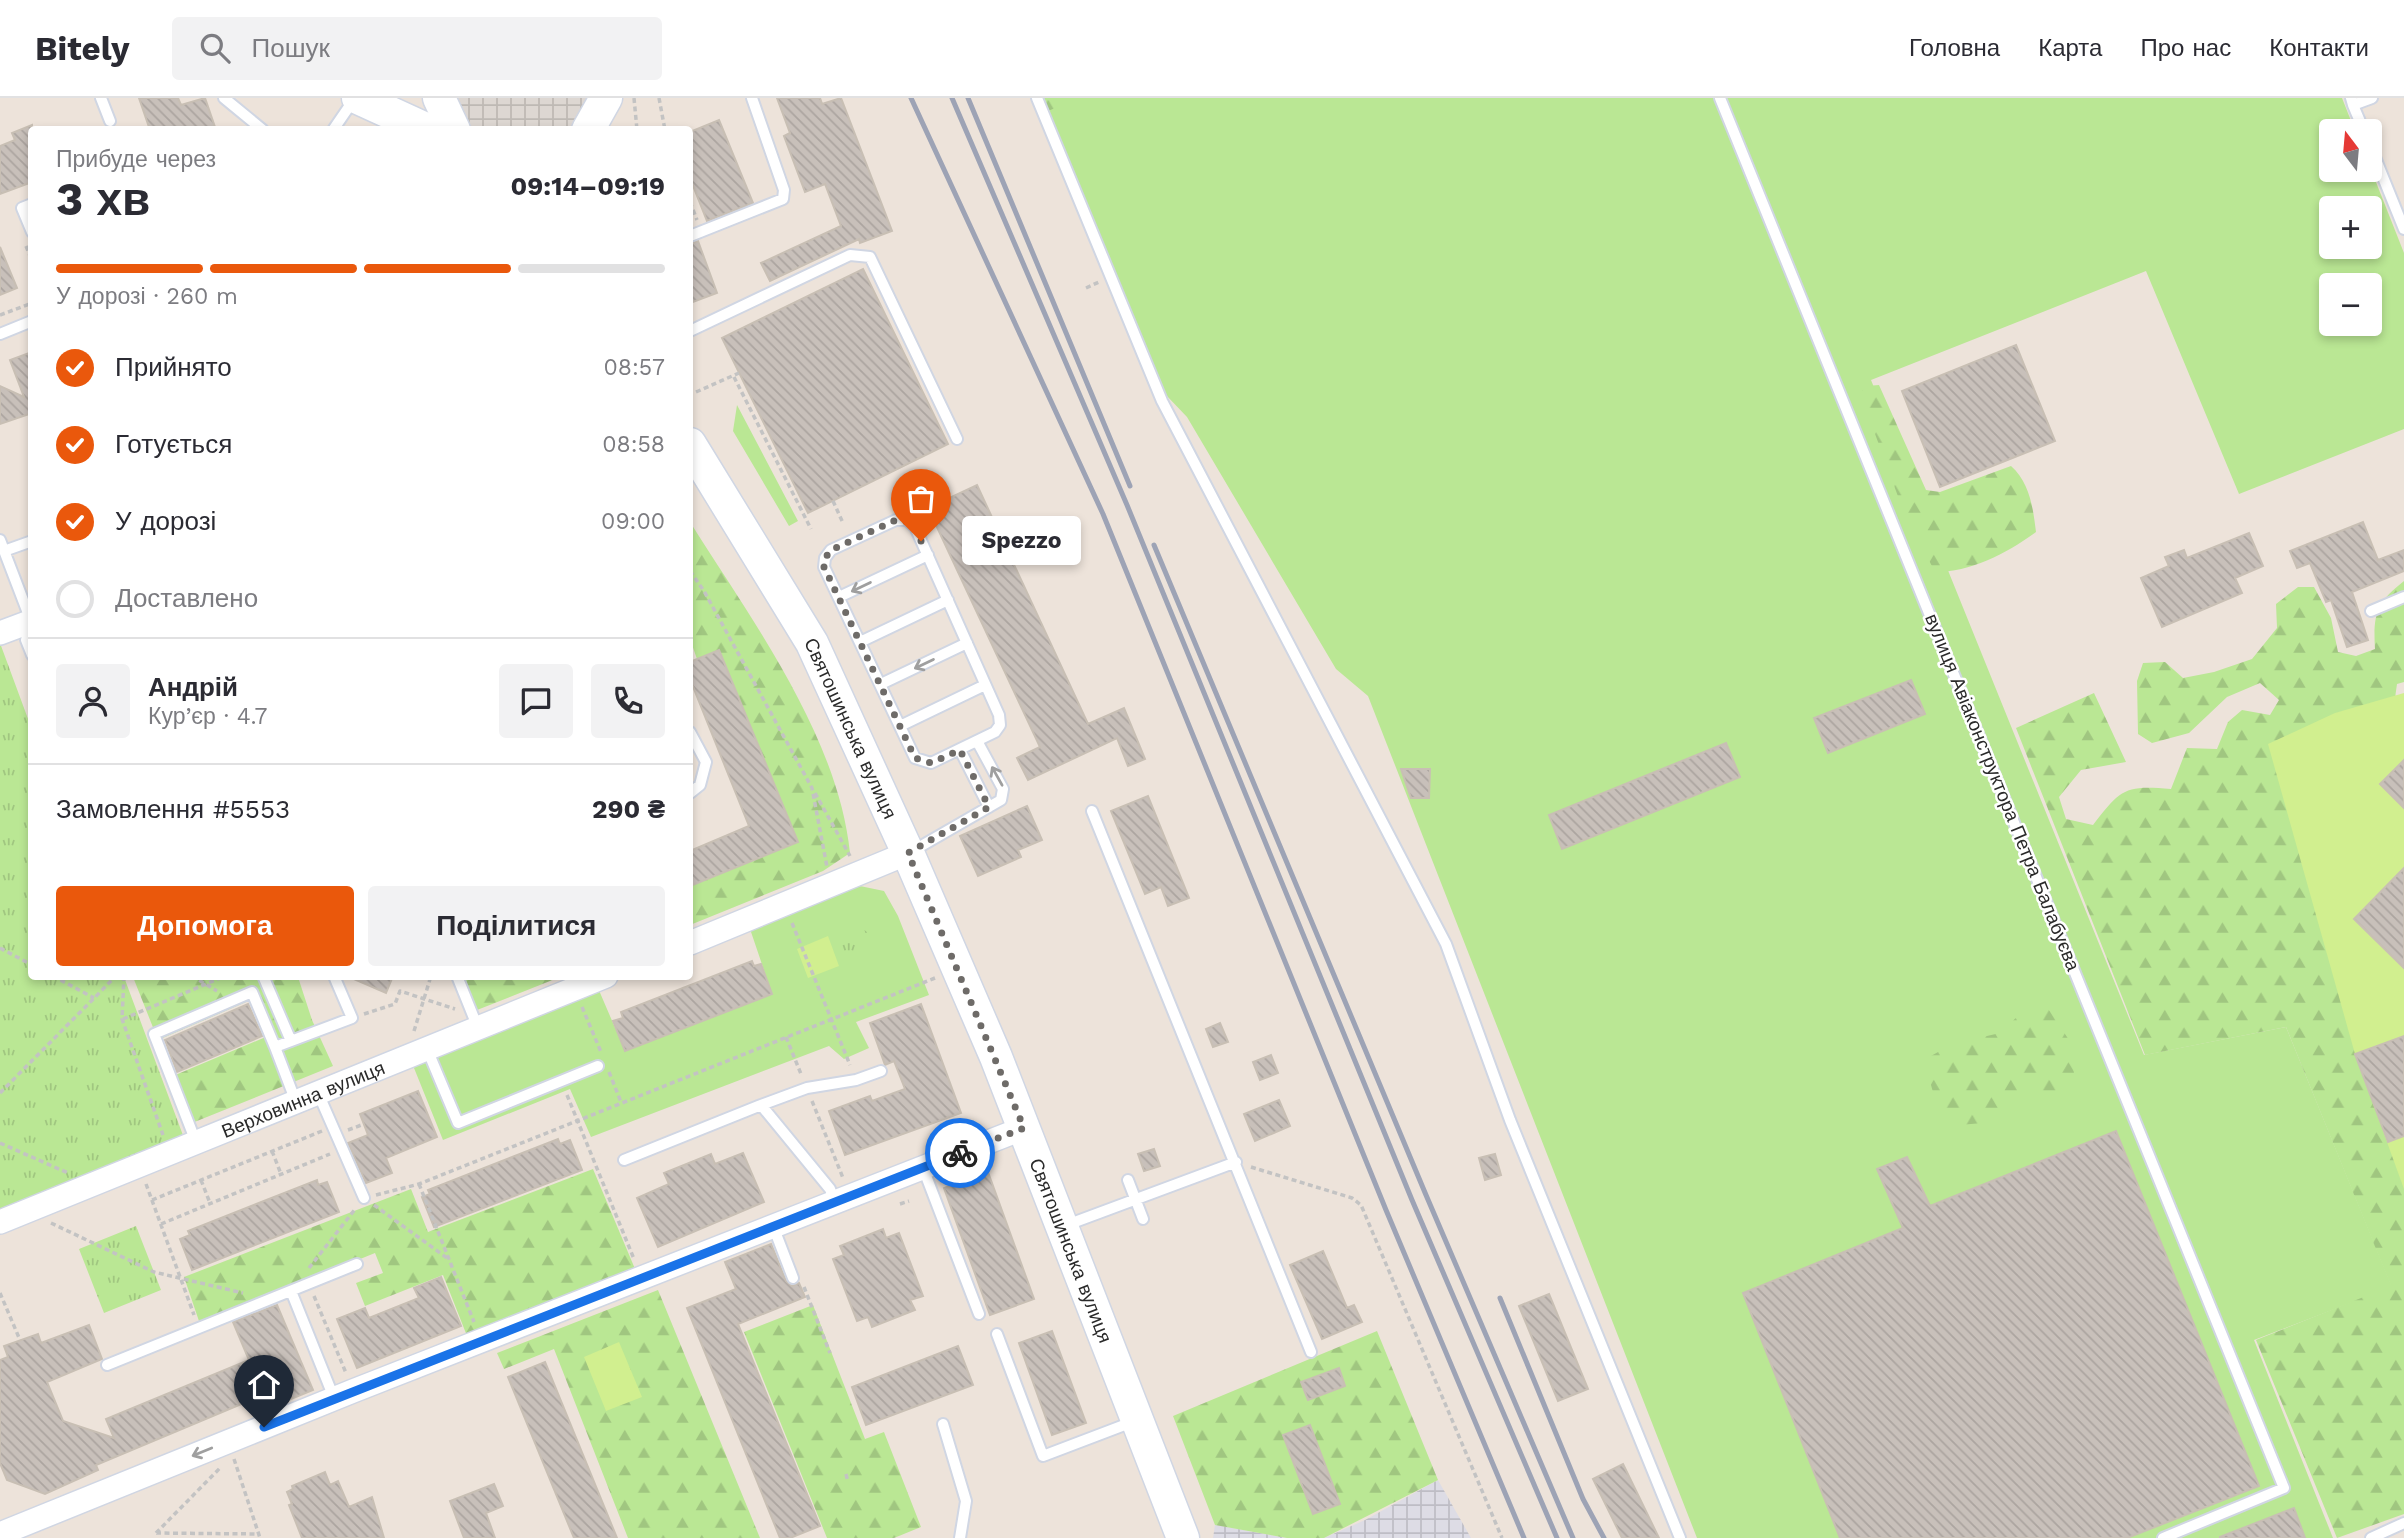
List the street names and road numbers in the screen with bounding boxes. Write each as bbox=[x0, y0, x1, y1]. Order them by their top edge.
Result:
street label: вулиця Авіаконструктора Петра Балабуєва bbox=[1920, 610, 2085, 975]
street label: Святошинська вулиця bbox=[799, 634, 902, 822]
street label: Верховинна вулиця bbox=[218, 1056, 388, 1143]
street label: Святошинська вулиця bbox=[1024, 1155, 1117, 1346]

